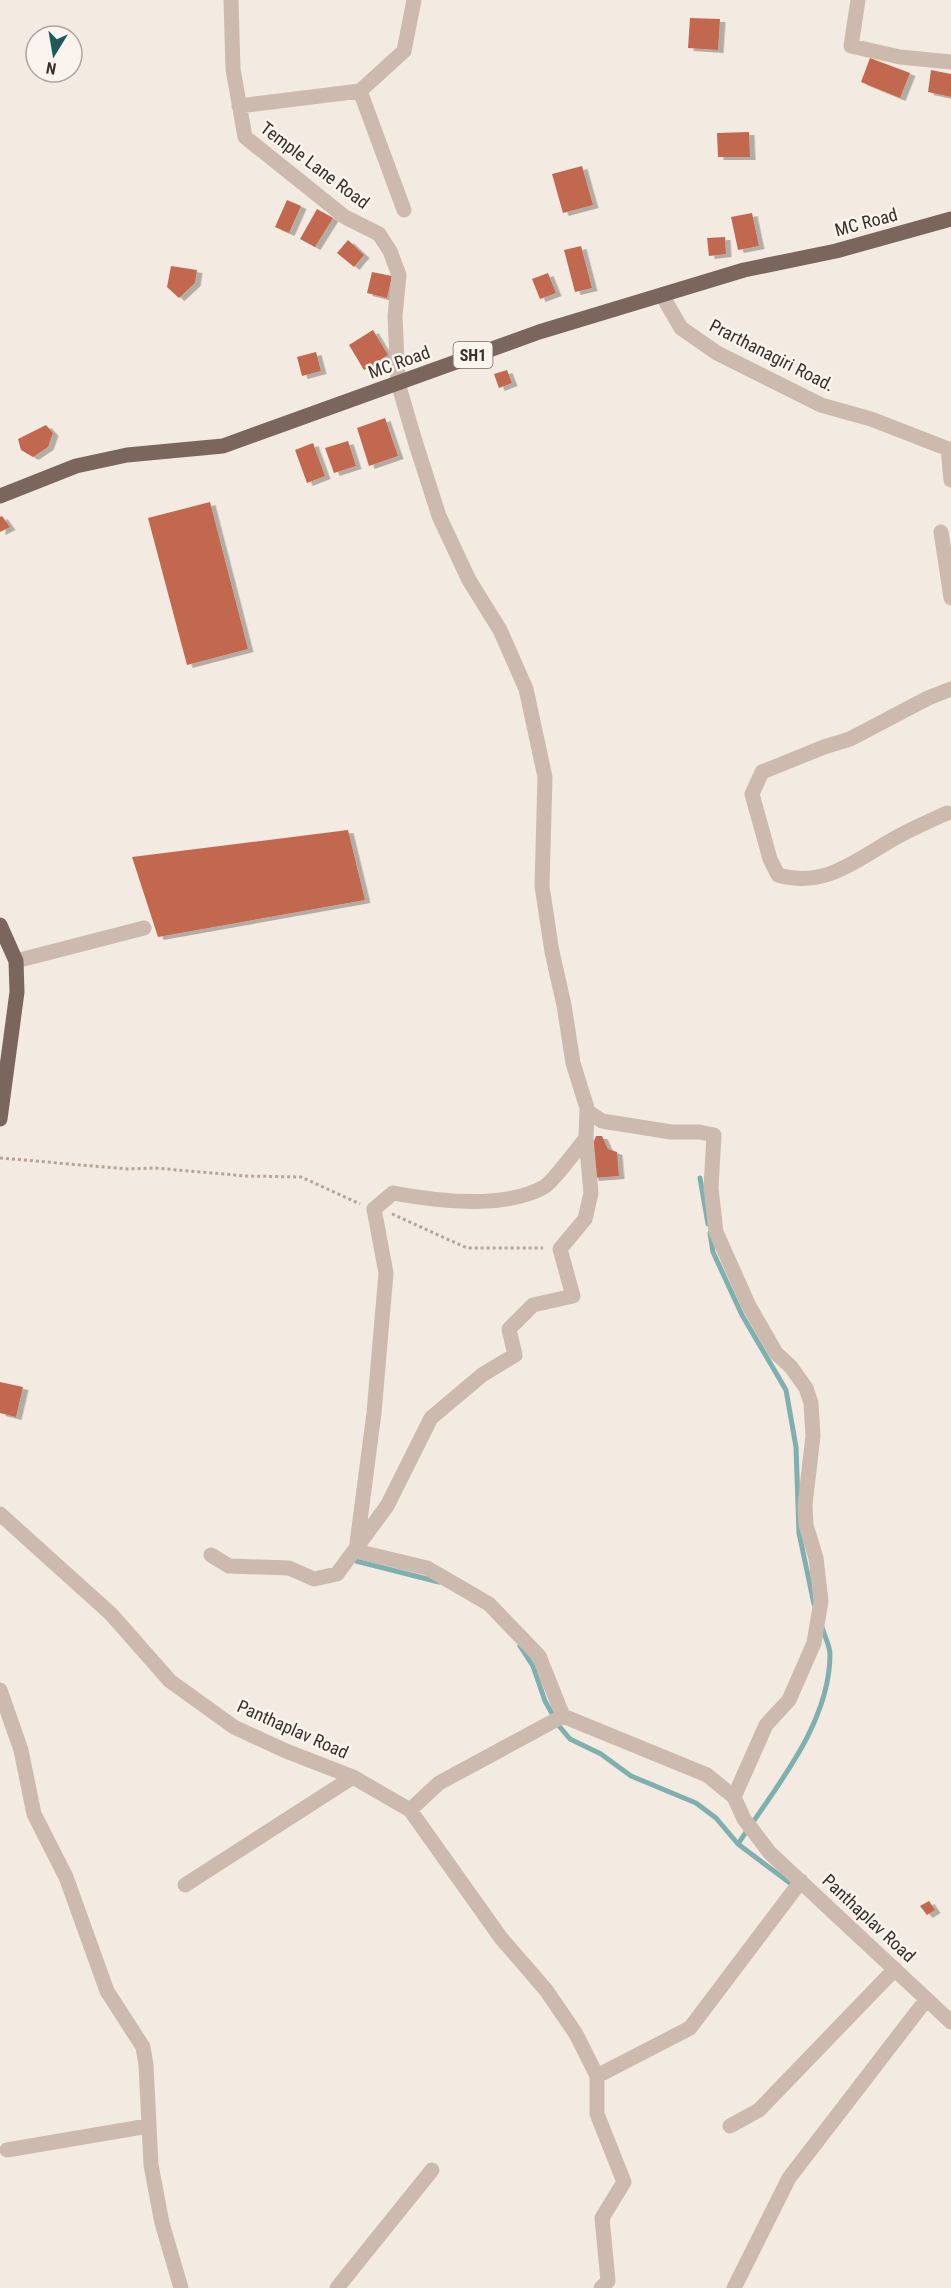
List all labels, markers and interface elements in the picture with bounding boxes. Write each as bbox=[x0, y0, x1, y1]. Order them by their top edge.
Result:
north arrow bbox=[24, 24, 84, 84]
text: N bbox=[45, 58, 58, 78]
street label: Temple Lane Road bbox=[256, 117, 374, 213]
street label: MC Road bbox=[832, 204, 900, 240]
street label: Prarthanagiri Road. bbox=[706, 314, 838, 396]
street label: MC Road bbox=[365, 341, 433, 383]
road number: SH1 bbox=[454, 342, 492, 368]
street label: Panthaplav Road bbox=[234, 1695, 352, 1763]
street label: Panthaplav Road bbox=[818, 1870, 920, 1966]

